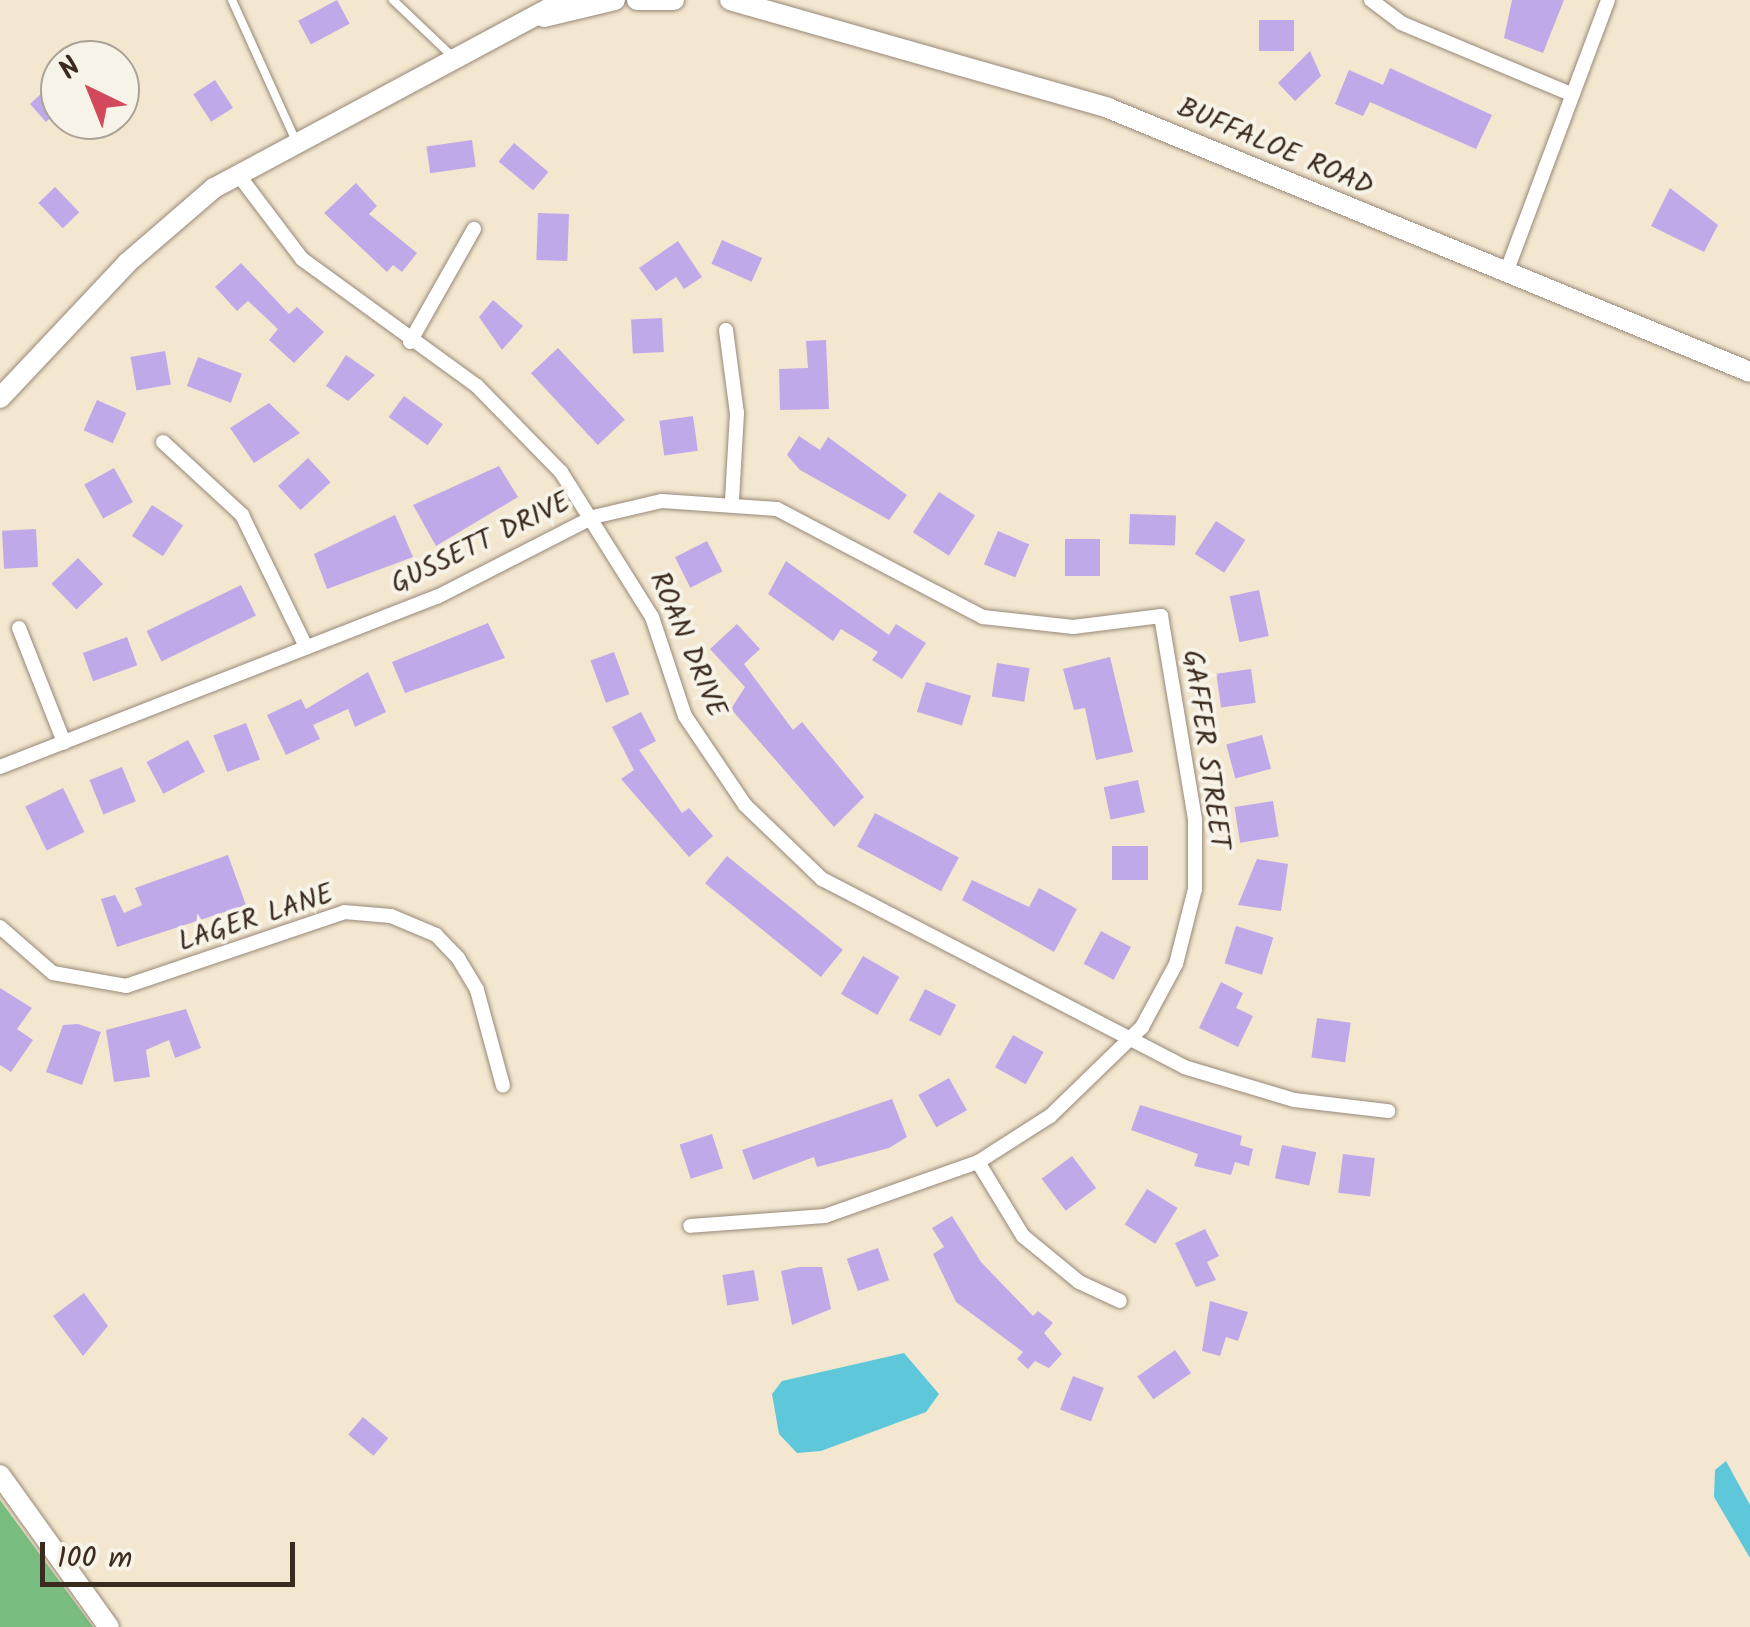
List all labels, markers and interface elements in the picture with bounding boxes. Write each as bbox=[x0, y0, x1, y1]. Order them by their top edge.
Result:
north arrow bbox=[40, 40, 140, 140]
text: N bbox=[49, 47, 92, 92]
street label: BUFFALOE ROAD bbox=[1172, 92, 1378, 204]
street label: GUSSETT DRIVE bbox=[386, 486, 576, 602]
street label: ROAN DRIVE bbox=[641, 567, 733, 723]
street label: GAFFER STREET bbox=[1174, 648, 1236, 852]
street label: LAGER LANE bbox=[174, 878, 338, 960]
scale bar bbox=[45, 1522, 300, 1584]
text: 100 m bbox=[57, 1535, 132, 1583]

